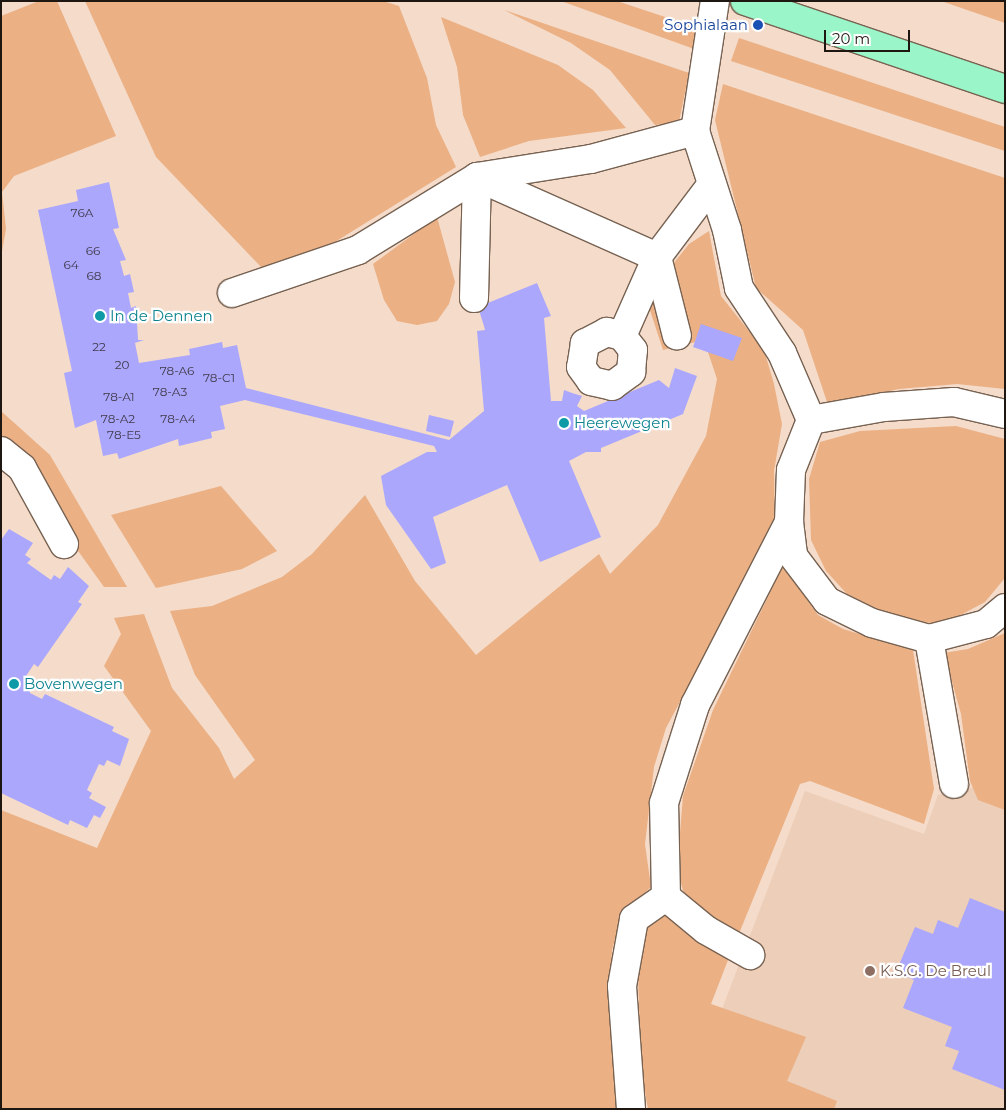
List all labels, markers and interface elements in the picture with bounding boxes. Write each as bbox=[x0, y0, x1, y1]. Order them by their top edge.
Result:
place label: Sophialaan bbox=[664, 16, 748, 34]
marker: Sophialaan bbox=[752, 19, 764, 31]
scale bar bbox=[826, 20, 912, 52]
text: 20 m bbox=[832, 29, 870, 48]
house number: 76A bbox=[71, 206, 93, 220]
house number: 66 bbox=[86, 244, 100, 258]
house number: 64 bbox=[63, 258, 79, 272]
house number: 68 bbox=[87, 269, 101, 283]
place label: In de Dennen bbox=[110, 307, 213, 325]
marker: In de Dennen bbox=[94, 310, 106, 322]
house number: 22 bbox=[92, 340, 106, 354]
house number: 20 bbox=[115, 358, 129, 372]
house number: 78-A6 bbox=[160, 364, 194, 378]
house number: 78-C1 bbox=[203, 371, 235, 385]
house number: 78-A3 bbox=[153, 385, 187, 399]
house number: 78-A1 bbox=[103, 390, 135, 404]
house number: 78-A2 bbox=[101, 412, 135, 426]
house number: 78-A4 bbox=[160, 412, 196, 426]
place label: Heerewegen bbox=[574, 414, 671, 432]
marker: Heerewegen bbox=[558, 417, 570, 429]
house number: 78-E5 bbox=[107, 428, 141, 442]
place label: Bovenwegen bbox=[24, 675, 123, 693]
marker: Bovenwegen bbox=[8, 678, 20, 690]
place label: K.S.G. De Breul bbox=[880, 962, 991, 980]
marker: K.S.G. De Breul bbox=[864, 965, 876, 977]

